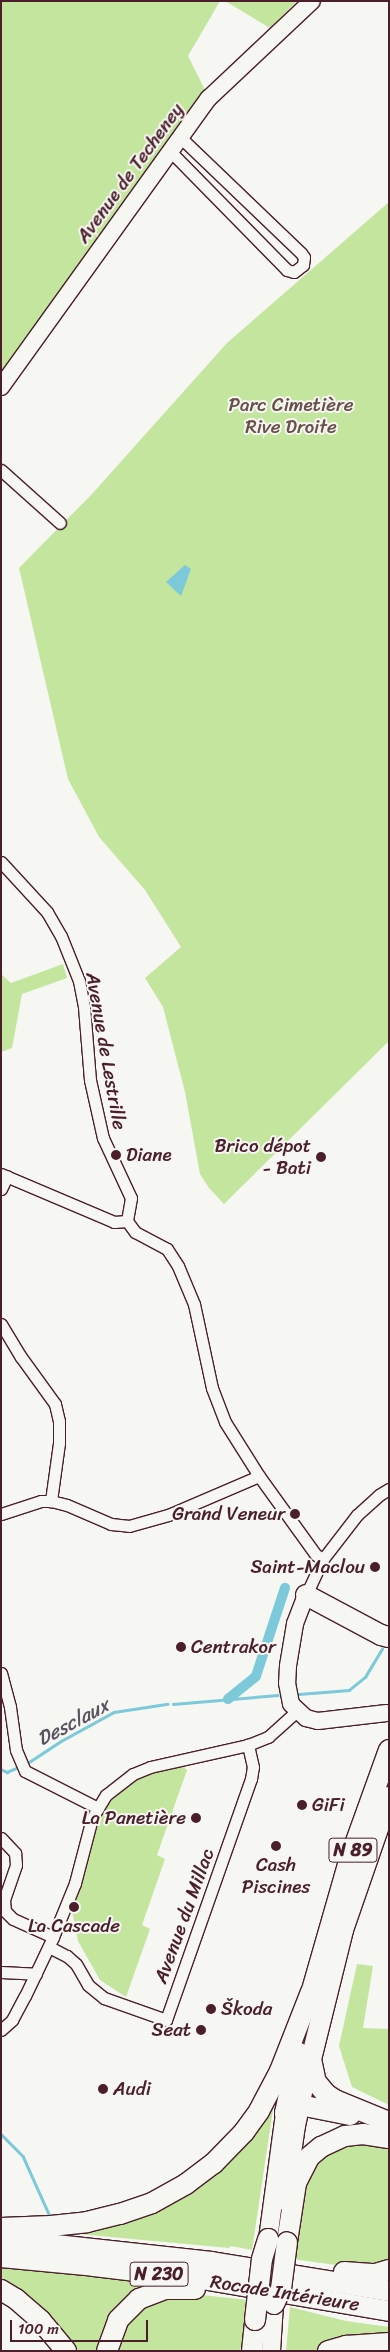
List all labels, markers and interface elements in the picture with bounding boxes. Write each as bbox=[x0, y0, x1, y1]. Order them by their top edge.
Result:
street label: Avenue de Techeney bbox=[72, 99, 188, 247]
park label: Parc Cimetière Rive Droite bbox=[228, 394, 354, 438]
street label: Avenue de Lestrille bbox=[81, 971, 131, 1131]
place label: Brico dépot - Bati bbox=[215, 1135, 311, 1179]
place label: Diane bbox=[126, 1144, 172, 1166]
marker: Diane bbox=[110, 1149, 122, 1161]
marker: Brico dépot - Bati bbox=[315, 1151, 327, 1163]
place label: Grand Veneur bbox=[173, 1503, 285, 1525]
marker: Grand Veneur bbox=[289, 1508, 301, 1520]
place label: Saint-Maclou bbox=[250, 1556, 365, 1578]
marker: Saint-Maclou bbox=[369, 1561, 381, 1573]
place label: Centrakor bbox=[191, 1636, 276, 1658]
marker: Centrakor bbox=[175, 1641, 187, 1653]
water label: Desclaux bbox=[33, 1693, 113, 1751]
place label: GiFi bbox=[312, 1794, 345, 1816]
marker: GiFi bbox=[296, 1799, 308, 1811]
place label: La Panetière bbox=[81, 1807, 186, 1829]
marker: La Panetière bbox=[190, 1812, 202, 1824]
road number: N 89 bbox=[328, 1834, 378, 1866]
marker: Cash Piscines bbox=[270, 1840, 282, 1852]
street label: Avenue du Millac bbox=[149, 1846, 219, 1986]
place label: Cash Piscines bbox=[242, 1854, 310, 1898]
marker: La Cascade bbox=[68, 1901, 80, 1913]
place label: La Cascade bbox=[28, 1915, 120, 1937]
place label: Škoda bbox=[221, 1998, 272, 2020]
marker: Škoda bbox=[205, 2003, 217, 2015]
place label: Seat bbox=[151, 2019, 191, 2041]
marker: Seat bbox=[195, 2024, 207, 2036]
place label: Audi bbox=[113, 2078, 151, 2100]
marker: Audi bbox=[97, 2083, 109, 2095]
road number: N 230 bbox=[129, 2258, 189, 2290]
street label: Rocade Intérieure bbox=[209, 2270, 361, 2316]
scale bar bbox=[12, 2310, 150, 2342]
text: 100 m bbox=[18, 2316, 59, 2342]

